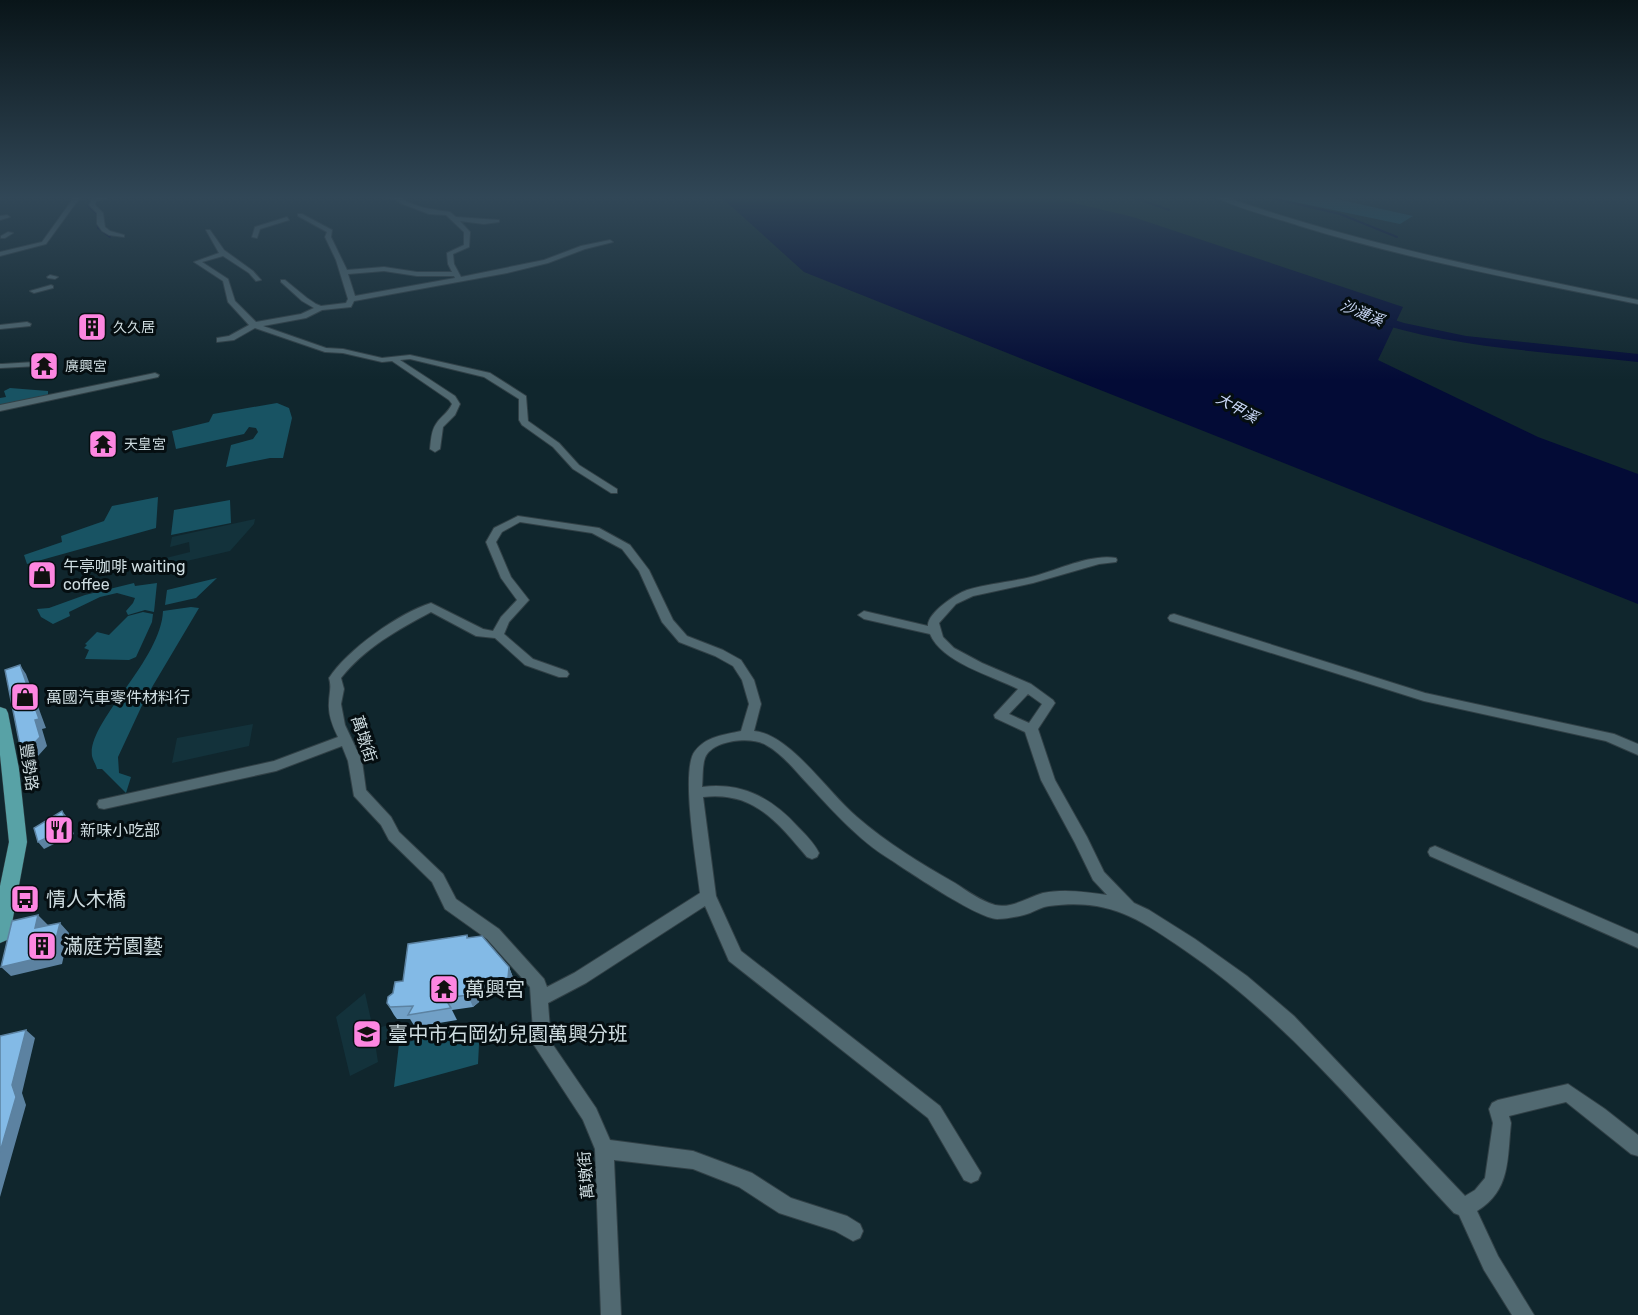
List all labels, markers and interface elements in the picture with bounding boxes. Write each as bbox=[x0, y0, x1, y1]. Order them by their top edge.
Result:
water label: 沙漣溪 bbox=[1338, 296, 1388, 331]
building icon: 久久居 bbox=[76, 311, 108, 343]
place label: 久久居 bbox=[113, 319, 155, 336]
temple icon: 廣興宮 bbox=[28, 350, 60, 382]
place label: 廣興宮 bbox=[65, 358, 107, 375]
water label: 大甲溪 bbox=[1213, 389, 1263, 428]
temple icon: 天皇宮 bbox=[87, 428, 119, 460]
place label: 天皇宮 bbox=[124, 436, 166, 453]
place label: 午亭咖啡 waiting coffee bbox=[63, 557, 186, 594]
shop icon: 午亭咖啡 waiting coffee bbox=[26, 559, 58, 591]
shop icon: 萬國汽車零件材料行 bbox=[9, 681, 41, 713]
place label: 萬國汽車零件材料行 bbox=[46, 688, 190, 707]
street label: 萬墩街 bbox=[348, 713, 380, 765]
street label: 豐勢路 bbox=[16, 742, 42, 792]
restaurant icon: 新味小吃部 bbox=[43, 814, 75, 846]
place label: 新味小吃部 bbox=[80, 821, 160, 840]
bus stop icon: 情人木橋 bbox=[9, 883, 41, 915]
place label: 情人木橋 bbox=[46, 887, 126, 911]
building icon: 滿庭芳園藝 bbox=[26, 930, 58, 962]
place label: 滿庭芳園藝 bbox=[63, 934, 163, 958]
temple icon: 萬興宮 bbox=[428, 973, 460, 1005]
place label: 萬興宮 bbox=[465, 977, 525, 1001]
school or university icon: 臺中市石岡幼兒園萬興分班 bbox=[351, 1018, 383, 1050]
place label: 臺中市石岡幼兒園萬興分班 bbox=[388, 1022, 628, 1046]
street label: 萬墩街 bbox=[574, 1150, 598, 1200]

